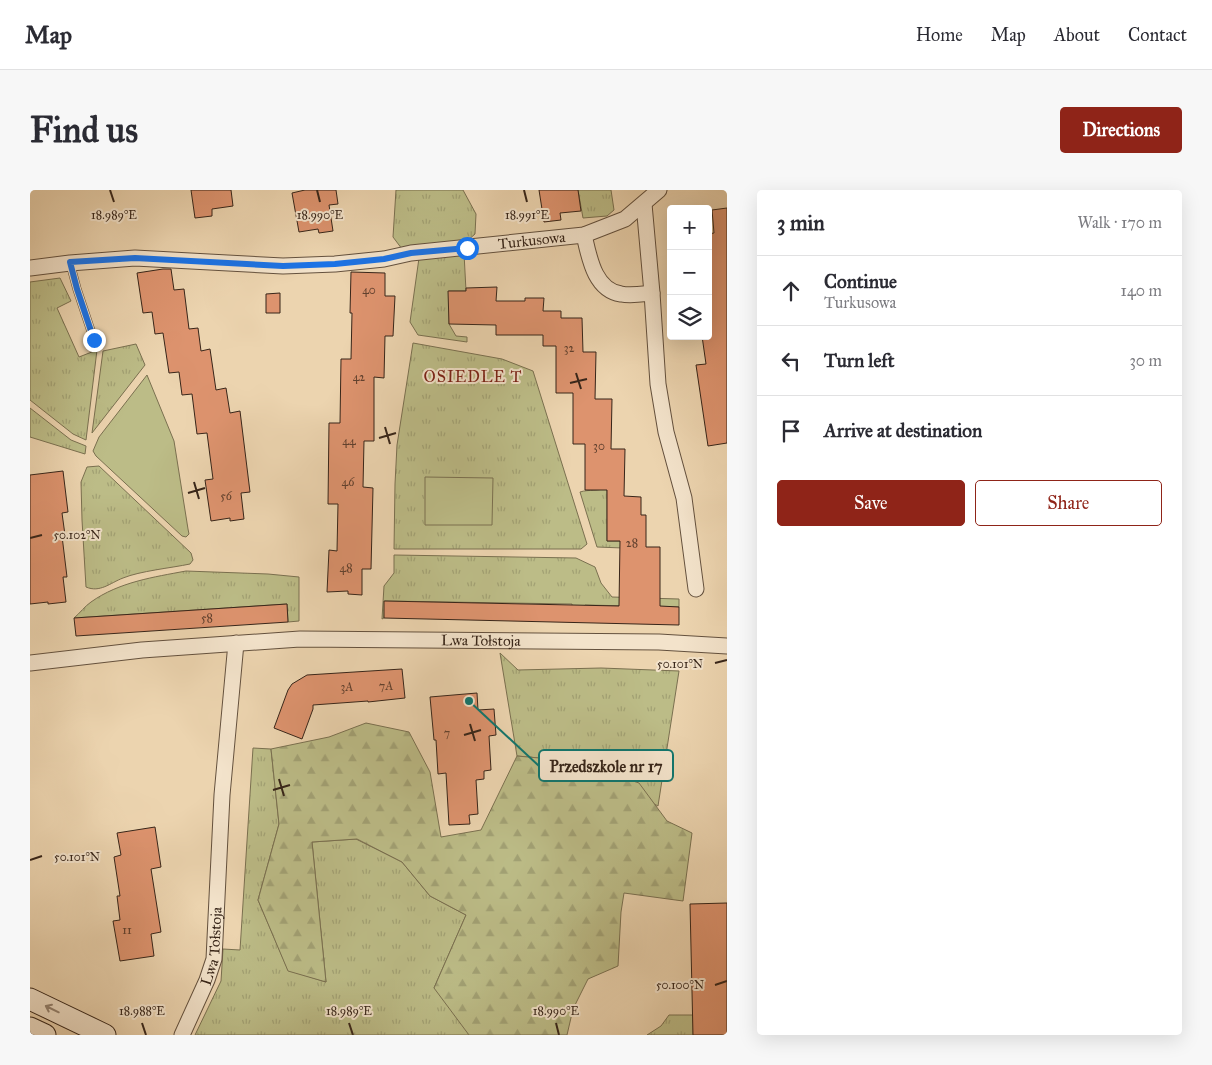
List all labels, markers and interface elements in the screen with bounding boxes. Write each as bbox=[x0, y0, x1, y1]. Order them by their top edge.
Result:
text: Map bbox=[25, 20, 72, 50]
text: Home bbox=[916, 24, 963, 46]
text: Map bbox=[991, 24, 1026, 46]
text: About bbox=[1054, 24, 1100, 46]
text: Contact bbox=[1128, 24, 1187, 46]
button: Directions bbox=[1060, 107, 1182, 153]
text: Find us bbox=[30, 109, 138, 152]
map controls bbox=[667, 205, 712, 340]
button: + bbox=[667, 205, 712, 250]
text: 18.989°E bbox=[91, 208, 137, 222]
text: 18.990°E bbox=[297, 208, 344, 222]
text: 18.991°E bbox=[505, 208, 549, 222]
text: 3 min bbox=[777, 210, 825, 236]
text: Walk · 170 m bbox=[1078, 213, 1162, 232]
street label: Turkusowa bbox=[497, 228, 567, 253]
route start bbox=[456, 237, 479, 260]
button: − bbox=[667, 250, 712, 295]
text: Continue bbox=[824, 270, 897, 293]
icon: ahead bbox=[777, 277, 805, 305]
text: 140 m bbox=[1121, 281, 1162, 300]
house number: 40 bbox=[362, 283, 376, 297]
text: Turkusowa bbox=[824, 293, 896, 312]
button: layers bbox=[667, 295, 712, 340]
route end bbox=[83, 329, 106, 352]
house number: 32 bbox=[564, 341, 574, 355]
icon: left bbox=[777, 347, 805, 375]
text: Turn left bbox=[824, 349, 894, 372]
text: 30 m bbox=[1129, 351, 1162, 370]
district label: OSIEDLE T bbox=[424, 367, 522, 386]
house number: 42 bbox=[353, 370, 365, 384]
icon: arrive bbox=[777, 417, 805, 445]
text: Arrive at destination bbox=[824, 419, 982, 442]
house number: 44 bbox=[342, 434, 356, 448]
house number: 30 bbox=[593, 439, 605, 453]
house number: 46 bbox=[342, 475, 355, 489]
button: Save bbox=[777, 480, 965, 526]
button: Share bbox=[975, 480, 1162, 526]
house number: 56 bbox=[220, 489, 233, 503]
text: 50.102°N bbox=[53, 528, 101, 542]
house number: 28 bbox=[626, 536, 638, 550]
house number: 48 bbox=[339, 561, 353, 575]
house number: 58 bbox=[201, 611, 213, 625]
street label: Lwa Tołstoja bbox=[441, 631, 521, 650]
text: 50.101°N bbox=[657, 657, 703, 671]
house number: 7A bbox=[379, 679, 393, 693]
house number: 3A bbox=[341, 680, 353, 694]
house number: 7 bbox=[444, 726, 450, 740]
callout: Przedszkole nr 17 bbox=[539, 750, 673, 781]
text: Przedszkole nr 17 bbox=[549, 757, 663, 776]
text: 50.101°N bbox=[54, 850, 100, 864]
street label: Lwa Tołstoja bbox=[197, 906, 226, 988]
house number: 11 bbox=[122, 923, 132, 937]
text: 50.100°N bbox=[656, 978, 704, 992]
one-way arrow bbox=[44, 1004, 59, 1014]
text: 18.988°E bbox=[119, 1004, 165, 1018]
text: 18.989°E bbox=[326, 1004, 372, 1018]
text: 18.990°E bbox=[533, 1004, 580, 1018]

